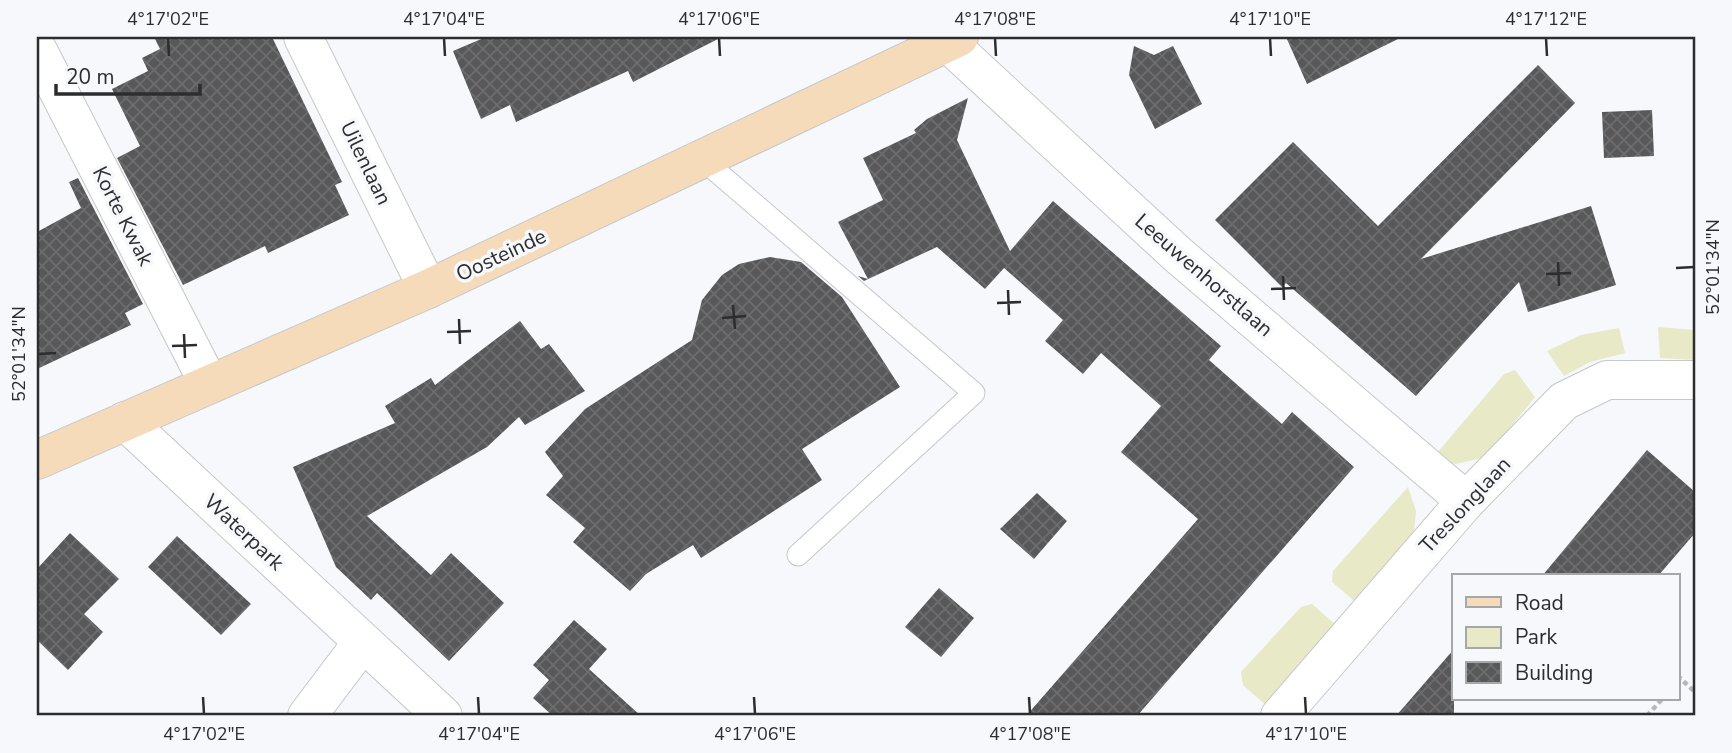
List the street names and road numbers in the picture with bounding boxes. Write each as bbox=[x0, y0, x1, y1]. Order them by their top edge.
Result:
street label: Uilenlaan bbox=[334, 117, 398, 209]
street label: Korte Kwak bbox=[86, 161, 160, 271]
street label: Leeuwenhorstlaan bbox=[1129, 207, 1279, 343]
street label: Oosteinde bbox=[451, 222, 551, 288]
street label: Treslonglaan bbox=[1413, 451, 1517, 559]
street label: Waterpark bbox=[198, 488, 291, 577]

